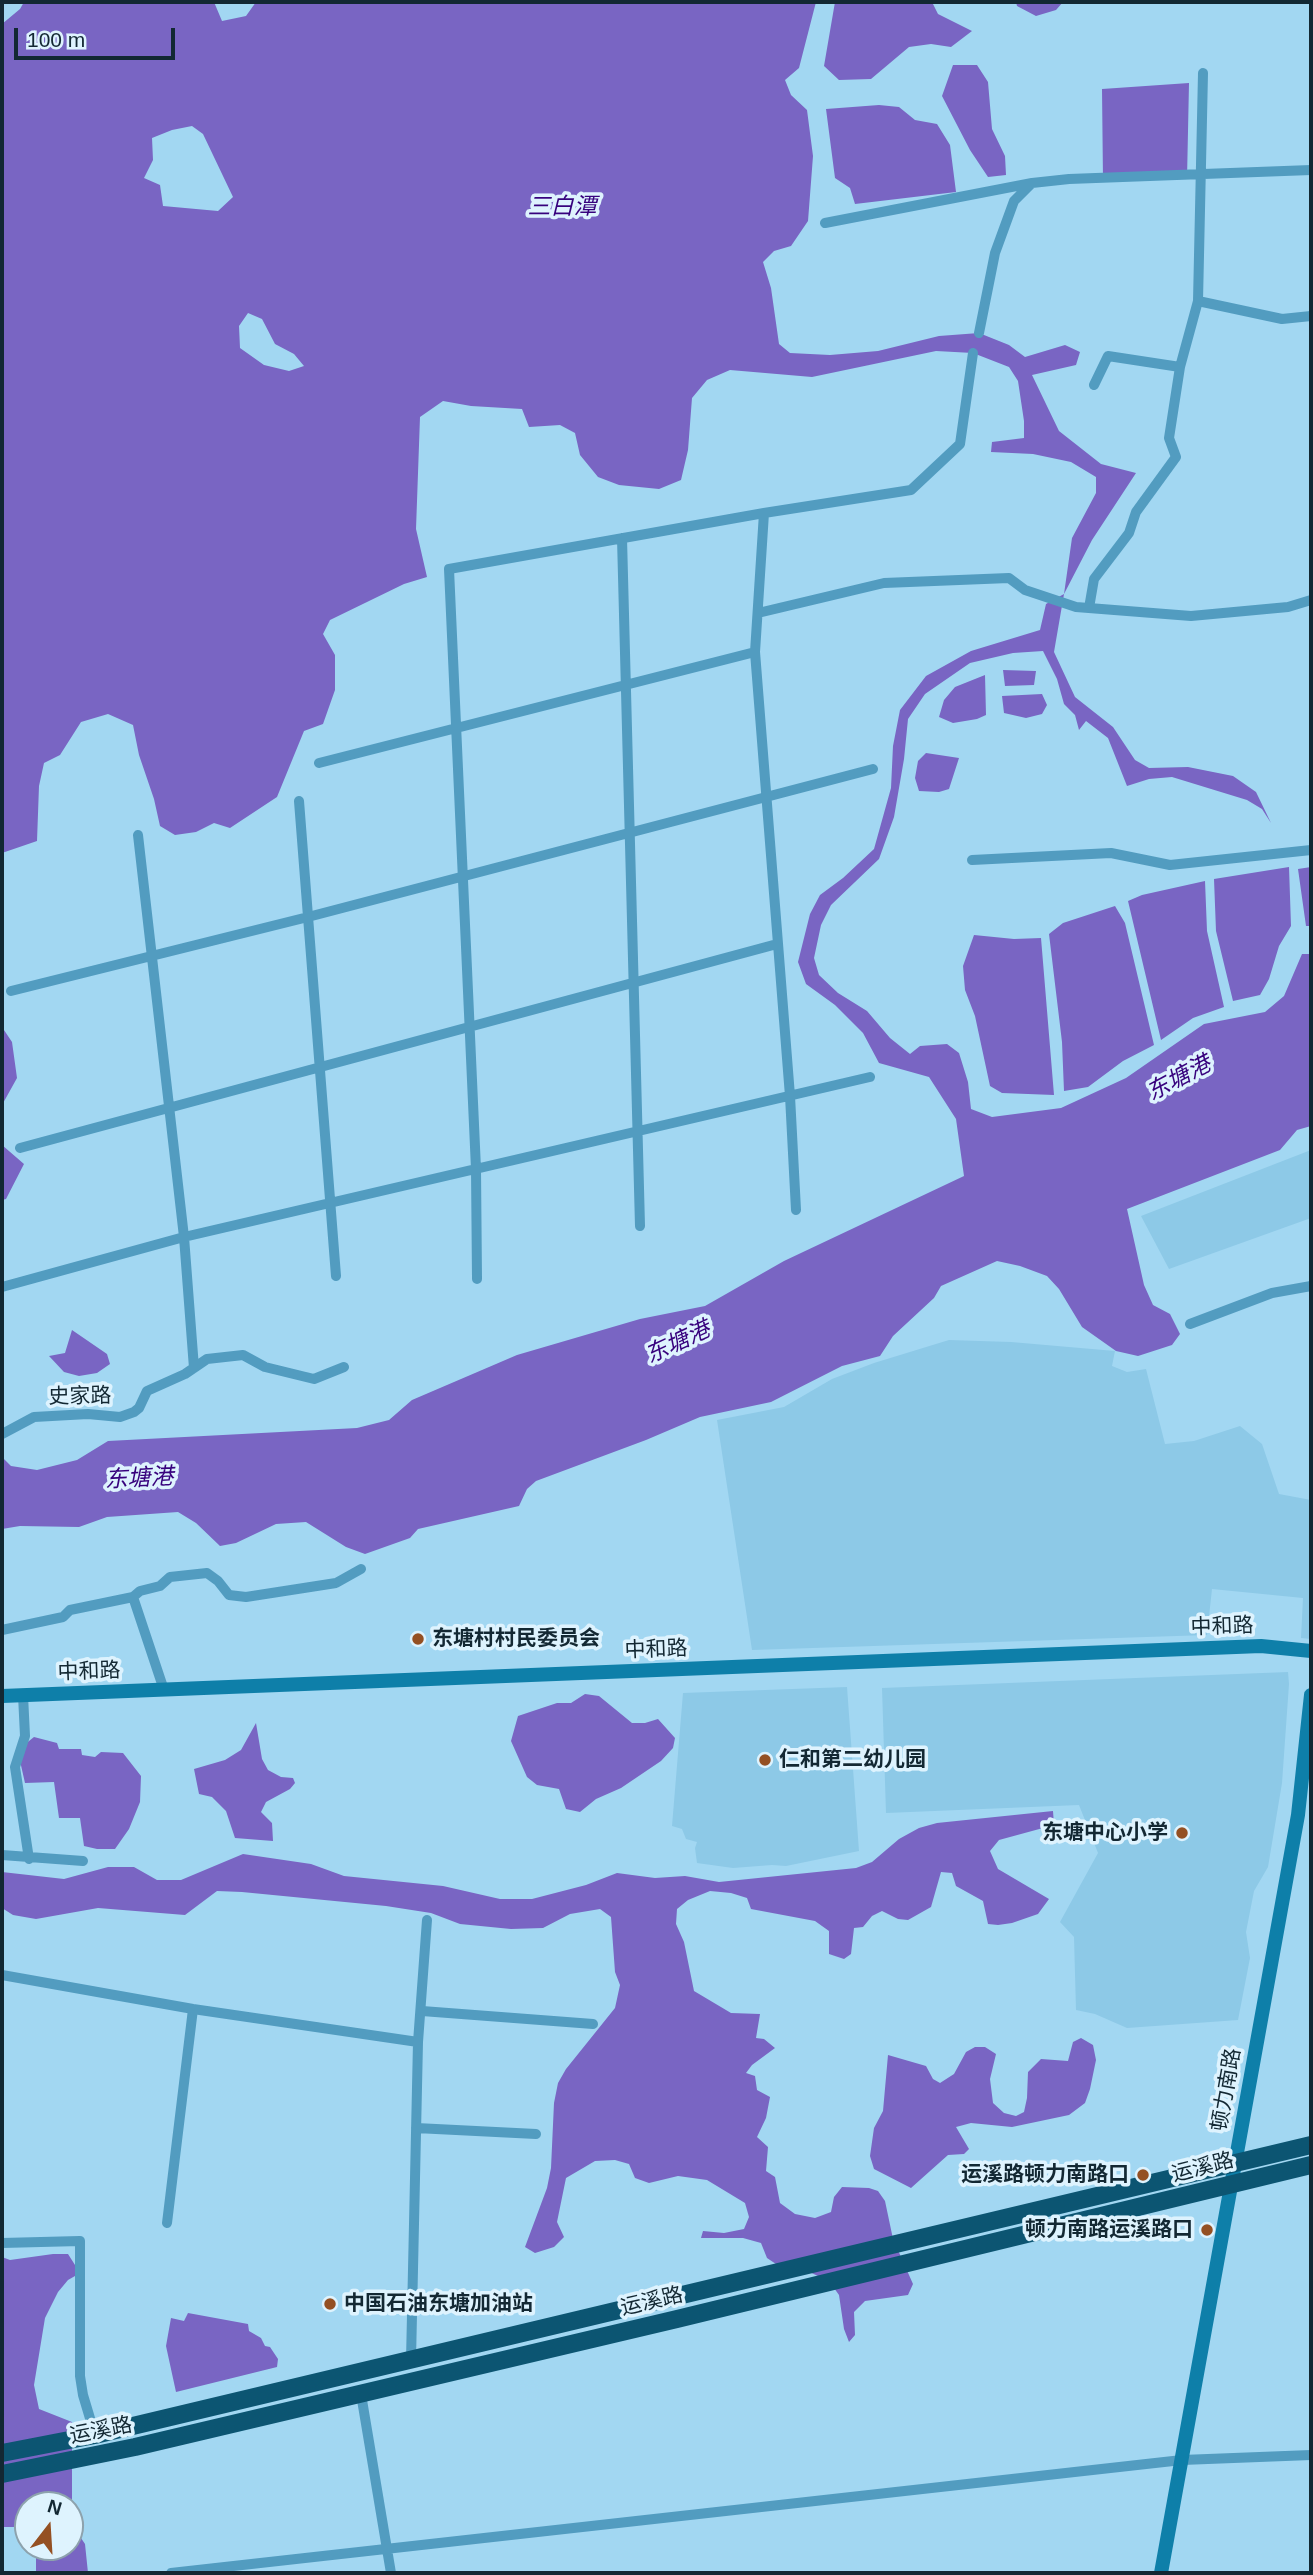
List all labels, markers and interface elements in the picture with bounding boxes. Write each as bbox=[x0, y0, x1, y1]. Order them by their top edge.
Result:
scale bar bbox=[18, 14, 178, 58]
text: 100 m bbox=[27, 28, 85, 51]
water label: 三白潭 bbox=[528, 194, 596, 222]
water label: 东塘港 bbox=[1142, 1051, 1216, 1107]
water label: 东塘港 bbox=[641, 1316, 715, 1370]
street label: 史家路 bbox=[48, 1384, 112, 1410]
water label: 东塘港 bbox=[104, 1463, 174, 1495]
street label: 中和路 bbox=[1190, 1613, 1254, 1641]
place label: 东塘村村民委员会 bbox=[432, 1626, 600, 1652]
marker: 东塘村村民委员会 bbox=[410, 1631, 426, 1647]
street label: 中和路 bbox=[624, 1636, 688, 1664]
street label: 中和路 bbox=[57, 1658, 121, 1686]
place label: 仁和第二幼儿园 bbox=[779, 1747, 926, 1773]
marker: 仁和第二幼儿园 bbox=[757, 1752, 773, 1768]
place label: 东塘中心小学 bbox=[1042, 1820, 1168, 1846]
marker: 东塘中心小学 bbox=[1174, 1825, 1190, 1841]
street label: 顿力南路 bbox=[1207, 2046, 1247, 2134]
street label: 运溪路 bbox=[1169, 2148, 1237, 2188]
place label: 运溪路顿力南路口 bbox=[961, 2162, 1129, 2188]
marker: 运溪路顿力南路口 bbox=[1135, 2167, 1151, 2183]
place label: 顿力南路运溪路口 bbox=[1025, 2217, 1193, 2243]
marker: 顿力南路运溪路口 bbox=[1199, 2222, 1215, 2238]
street label: 运溪路 bbox=[618, 2283, 686, 2321]
place label: 中国石油东塘加油站 bbox=[344, 2291, 533, 2317]
marker: 中国石油东塘加油站 bbox=[322, 2296, 338, 2312]
street label: 运溪路 bbox=[68, 2413, 134, 2449]
north arrow bbox=[14, 2491, 84, 2561]
text: N bbox=[45, 2495, 64, 2519]

